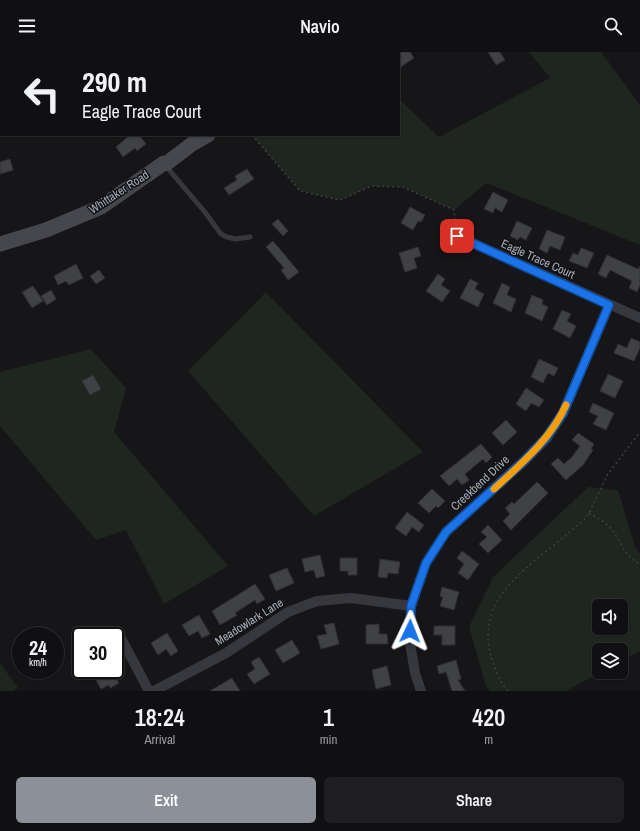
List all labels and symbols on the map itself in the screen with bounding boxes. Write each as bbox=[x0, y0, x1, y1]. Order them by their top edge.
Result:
street label: Whittaker Road bbox=[86, 167, 152, 217]
pin bbox=[440, 219, 474, 253]
street label: Eagle Trace Court bbox=[499, 236, 578, 283]
street label: Creekbend Drive bbox=[447, 452, 513, 514]
street label: Meadowlark Lane bbox=[212, 595, 286, 649]
position arrow bbox=[389, 610, 431, 652]
speed limit sign: 30 bbox=[72, 627, 124, 679]

